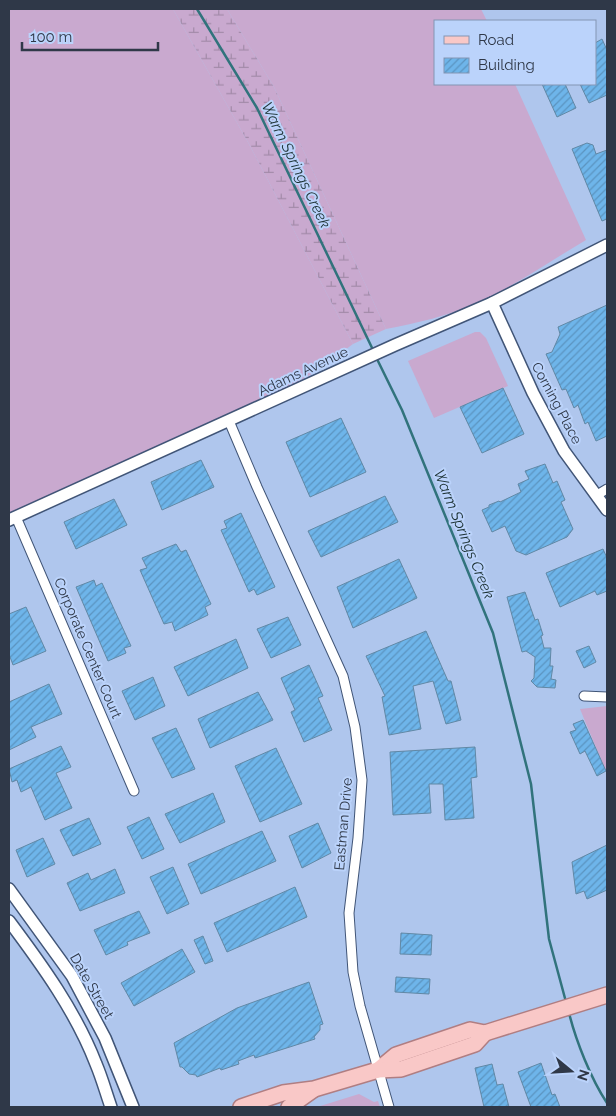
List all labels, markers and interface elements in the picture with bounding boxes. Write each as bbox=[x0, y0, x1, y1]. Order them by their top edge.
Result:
scale bar bbox=[22, 20, 159, 52]
legend bbox=[434, 20, 596, 85]
text: 100 m bbox=[30, 28, 72, 46]
text: Road bbox=[478, 31, 514, 49]
text: Building bbox=[478, 56, 535, 74]
water label: Warm Springs Creek bbox=[258, 99, 334, 231]
street label: Adams Avenue bbox=[255, 343, 351, 399]
street label: Corning Place bbox=[529, 359, 585, 447]
water label: Warm Springs Creek bbox=[430, 467, 498, 601]
street label: Corporate Center Court bbox=[51, 575, 125, 721]
street label: Eastman Drive bbox=[331, 777, 355, 871]
street label: Date Street bbox=[67, 951, 117, 1022]
north arrow bbox=[546, 1046, 596, 1096]
text: N bbox=[574, 1067, 593, 1083]

